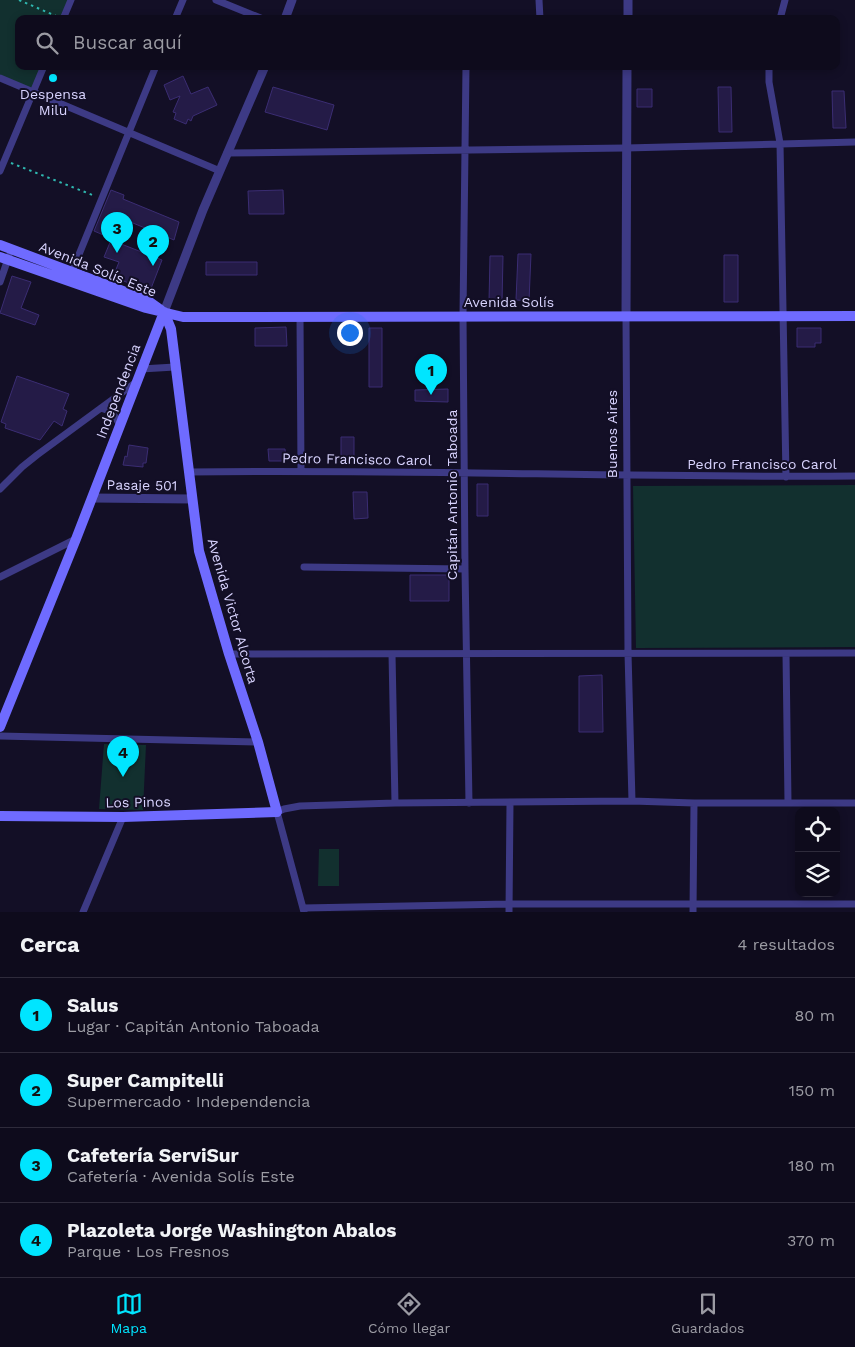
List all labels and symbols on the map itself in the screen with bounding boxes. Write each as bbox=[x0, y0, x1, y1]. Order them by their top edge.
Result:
marker: Despensa Milu bbox=[47, 72, 59, 84]
place label: Despensa Milu bbox=[20, 86, 86, 118]
pin: 3 bbox=[101, 212, 133, 253]
pin: 2 bbox=[137, 225, 169, 266]
street label: Avenida Solís Este bbox=[37, 238, 159, 300]
street label: Avenida Solís bbox=[464, 294, 554, 310]
your location bbox=[337, 320, 363, 346]
street label: Independencia bbox=[93, 341, 143, 441]
pin: 1 bbox=[415, 354, 447, 395]
street label: Buenos Aires bbox=[604, 390, 620, 478]
street label: Capitán Antonio Taboada bbox=[444, 410, 460, 580]
street label: Pedro Francisco Carol bbox=[282, 450, 433, 468]
street label: Pedro Francisco Carol bbox=[687, 456, 838, 472]
street label: Pasaje 501 bbox=[107, 476, 177, 494]
street label: Avenida Victor Alcorta bbox=[205, 536, 261, 686]
pin: 4 bbox=[107, 736, 139, 777]
street label: Los Pinos bbox=[105, 793, 171, 811]

